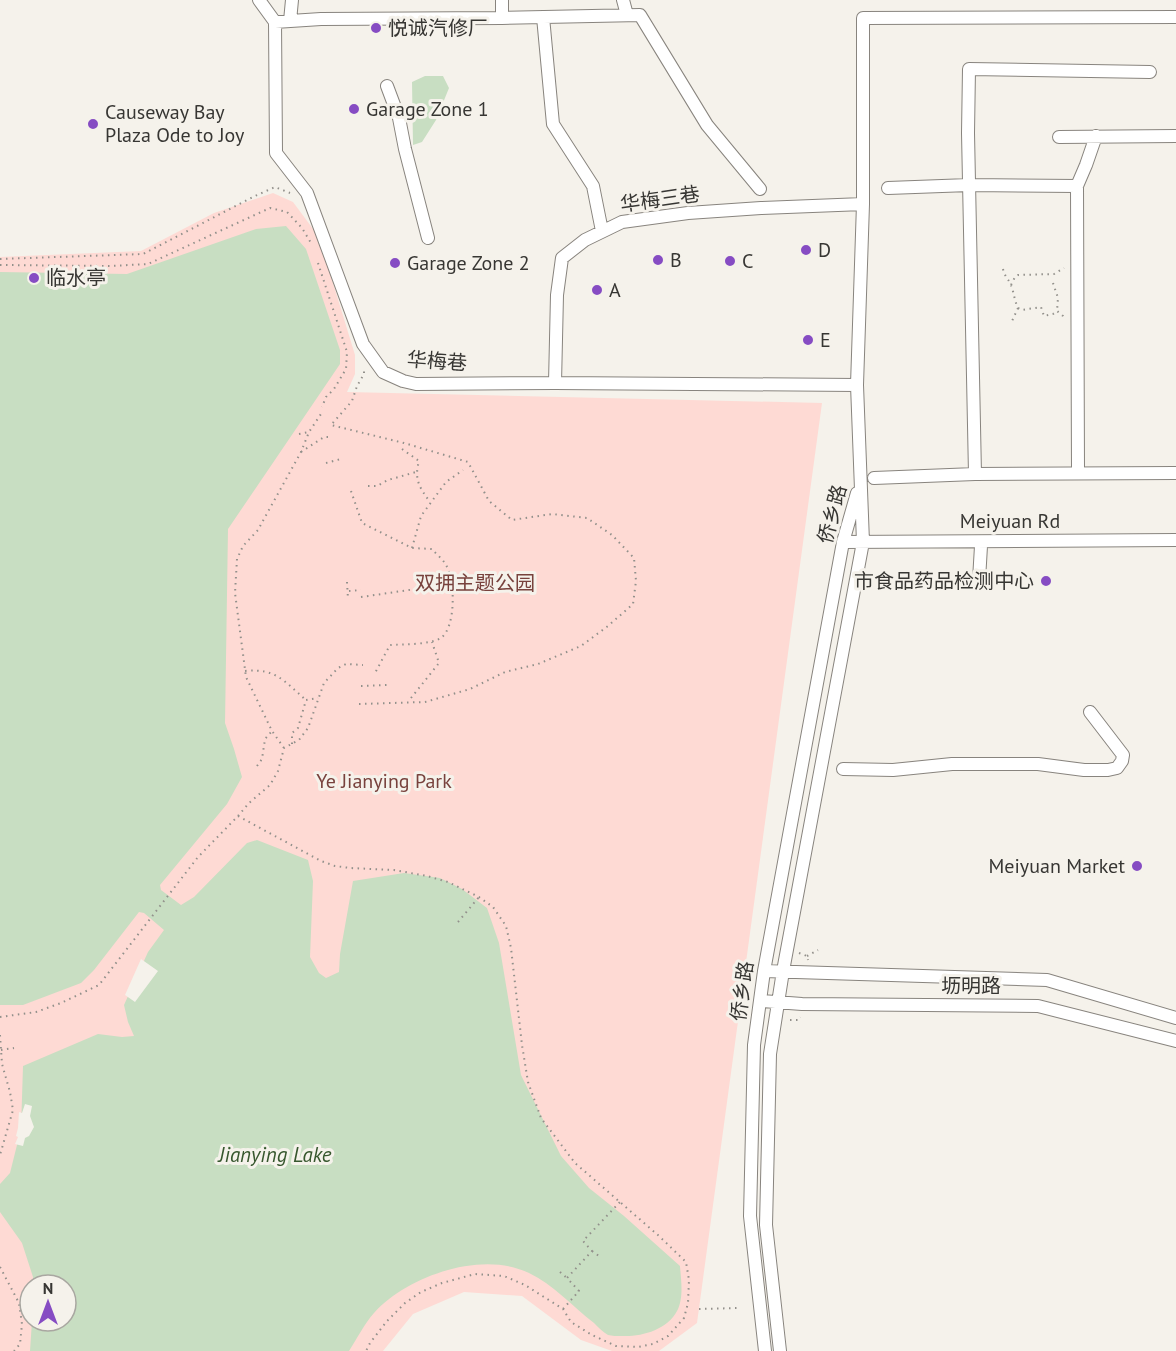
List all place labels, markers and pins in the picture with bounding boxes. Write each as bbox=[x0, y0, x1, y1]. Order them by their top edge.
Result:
place label: 悦诚汽修厂 bbox=[388, 15, 488, 41]
marker: 悦诚汽修厂 bbox=[369, 21, 383, 35]
place label: Garage Zone 1 bbox=[366, 96, 489, 122]
place label: Causeway Bay Plaza Ode to Joy bbox=[105, 99, 245, 148]
marker: Garage Zone 1 bbox=[347, 102, 361, 116]
marker: Causeway Bay Plaza Ode to Joy bbox=[86, 117, 100, 131]
place label: D bbox=[818, 237, 831, 263]
marker: D bbox=[799, 243, 813, 257]
place label: B bbox=[670, 247, 682, 273]
place label: C bbox=[742, 248, 753, 274]
place label: Garage Zone 2 bbox=[407, 250, 530, 276]
marker: B bbox=[651, 253, 665, 267]
marker: C bbox=[723, 254, 737, 268]
marker: Garage Zone 2 bbox=[388, 256, 402, 270]
place label: 临水亭 bbox=[46, 265, 106, 291]
marker: 临水亭 bbox=[27, 271, 41, 285]
place label: A bbox=[609, 277, 621, 303]
marker: A bbox=[590, 283, 604, 297]
place label: E bbox=[820, 327, 831, 353]
marker: E bbox=[801, 333, 815, 347]
place label: 市食品药品检测中心 bbox=[854, 568, 1034, 594]
marker: 市食品药品检测中心 bbox=[1039, 574, 1053, 588]
place label: Meiyuan Market bbox=[989, 853, 1125, 879]
marker: Meiyuan Market bbox=[1130, 859, 1144, 873]

